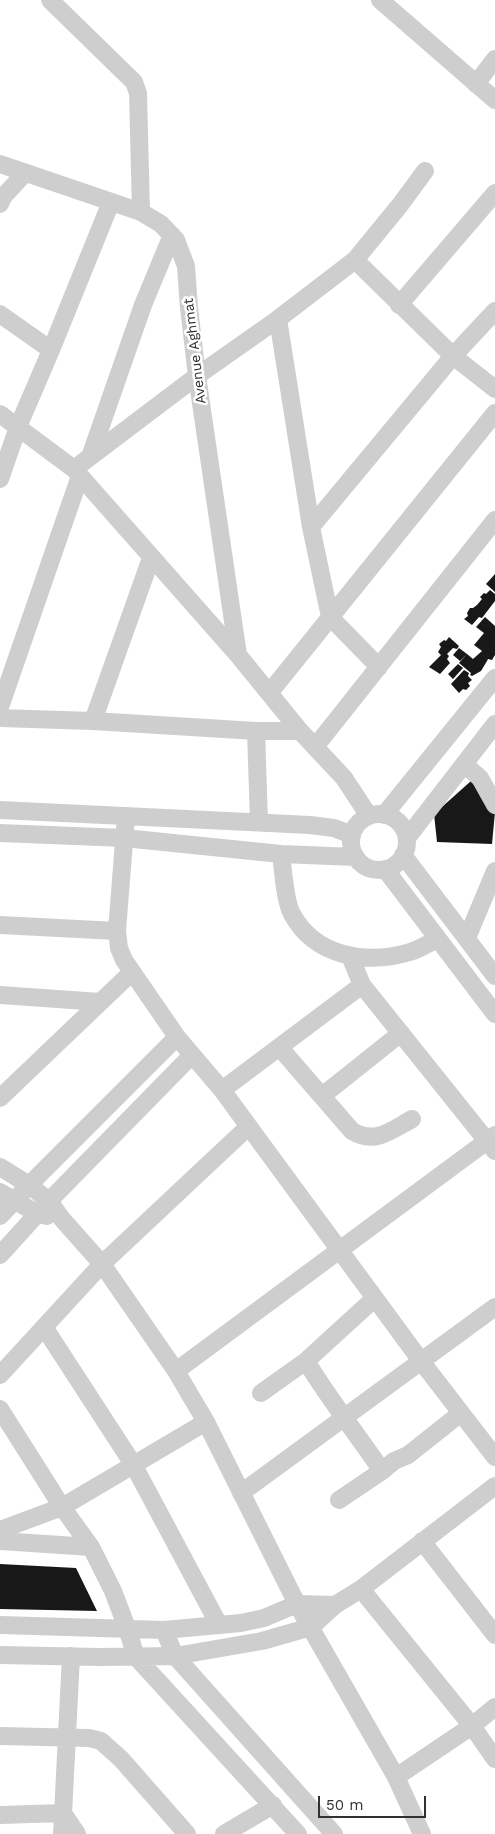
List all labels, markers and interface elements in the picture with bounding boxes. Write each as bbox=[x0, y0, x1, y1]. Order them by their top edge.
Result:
street label: Avenue Aghmat bbox=[180, 297, 210, 405]
scale bar bbox=[320, 1786, 428, 1818]
text: 50 m bbox=[326, 1796, 363, 1814]

